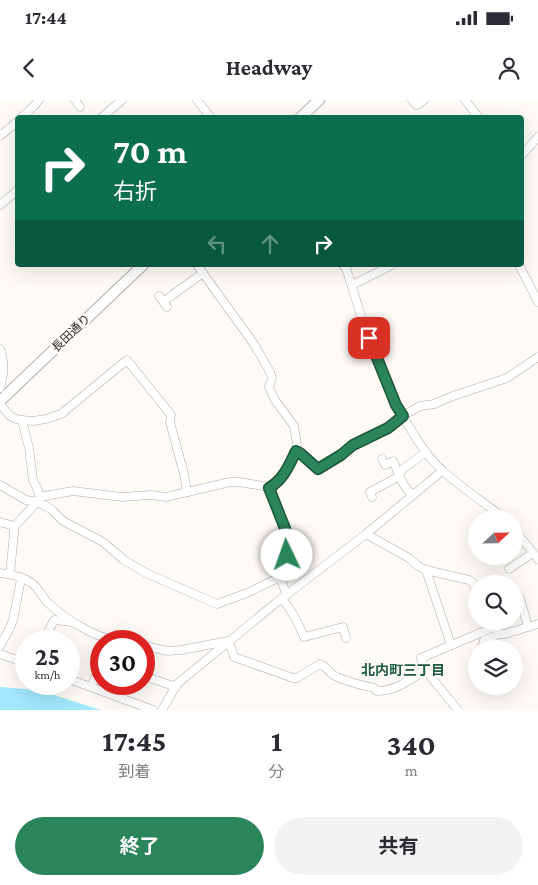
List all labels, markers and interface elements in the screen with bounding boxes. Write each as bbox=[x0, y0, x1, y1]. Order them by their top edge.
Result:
text: 17:44 bbox=[25, 7, 67, 28]
icon: back bbox=[15, 54, 43, 82]
icon: person bbox=[495, 54, 523, 82]
text: Headway bbox=[226, 55, 312, 80]
text: 70 m bbox=[113, 132, 187, 171]
icon: right bbox=[30, 135, 95, 200]
text: 右折 bbox=[113, 179, 157, 204]
icon: left bbox=[203, 230, 231, 258]
icon: ahead bbox=[256, 230, 284, 258]
icon: right bbox=[309, 230, 337, 258]
street label: 長田通り bbox=[49, 311, 93, 355]
pin bbox=[348, 317, 390, 359]
icon: arrive bbox=[355, 324, 383, 352]
north arrow bbox=[468, 510, 522, 565]
map controls bbox=[468, 510, 523, 695]
position arrow bbox=[260, 528, 312, 580]
button: search bbox=[468, 575, 523, 630]
speed limit sign: 30 bbox=[90, 630, 155, 695]
button: layers bbox=[468, 640, 523, 695]
text: 25 bbox=[35, 643, 60, 670]
district label: 北内町三丁目 bbox=[361, 662, 445, 678]
text: km/h bbox=[35, 668, 60, 682]
text: 17:45 bbox=[102, 724, 166, 757]
text: 1 bbox=[271, 724, 282, 757]
text: 340 bbox=[387, 728, 436, 761]
text: m bbox=[405, 762, 418, 779]
text: 到着 bbox=[118, 763, 150, 780]
text: 分 bbox=[269, 763, 285, 780]
button: 終了 bbox=[15, 817, 264, 875]
button: 共有 bbox=[274, 817, 523, 875]

